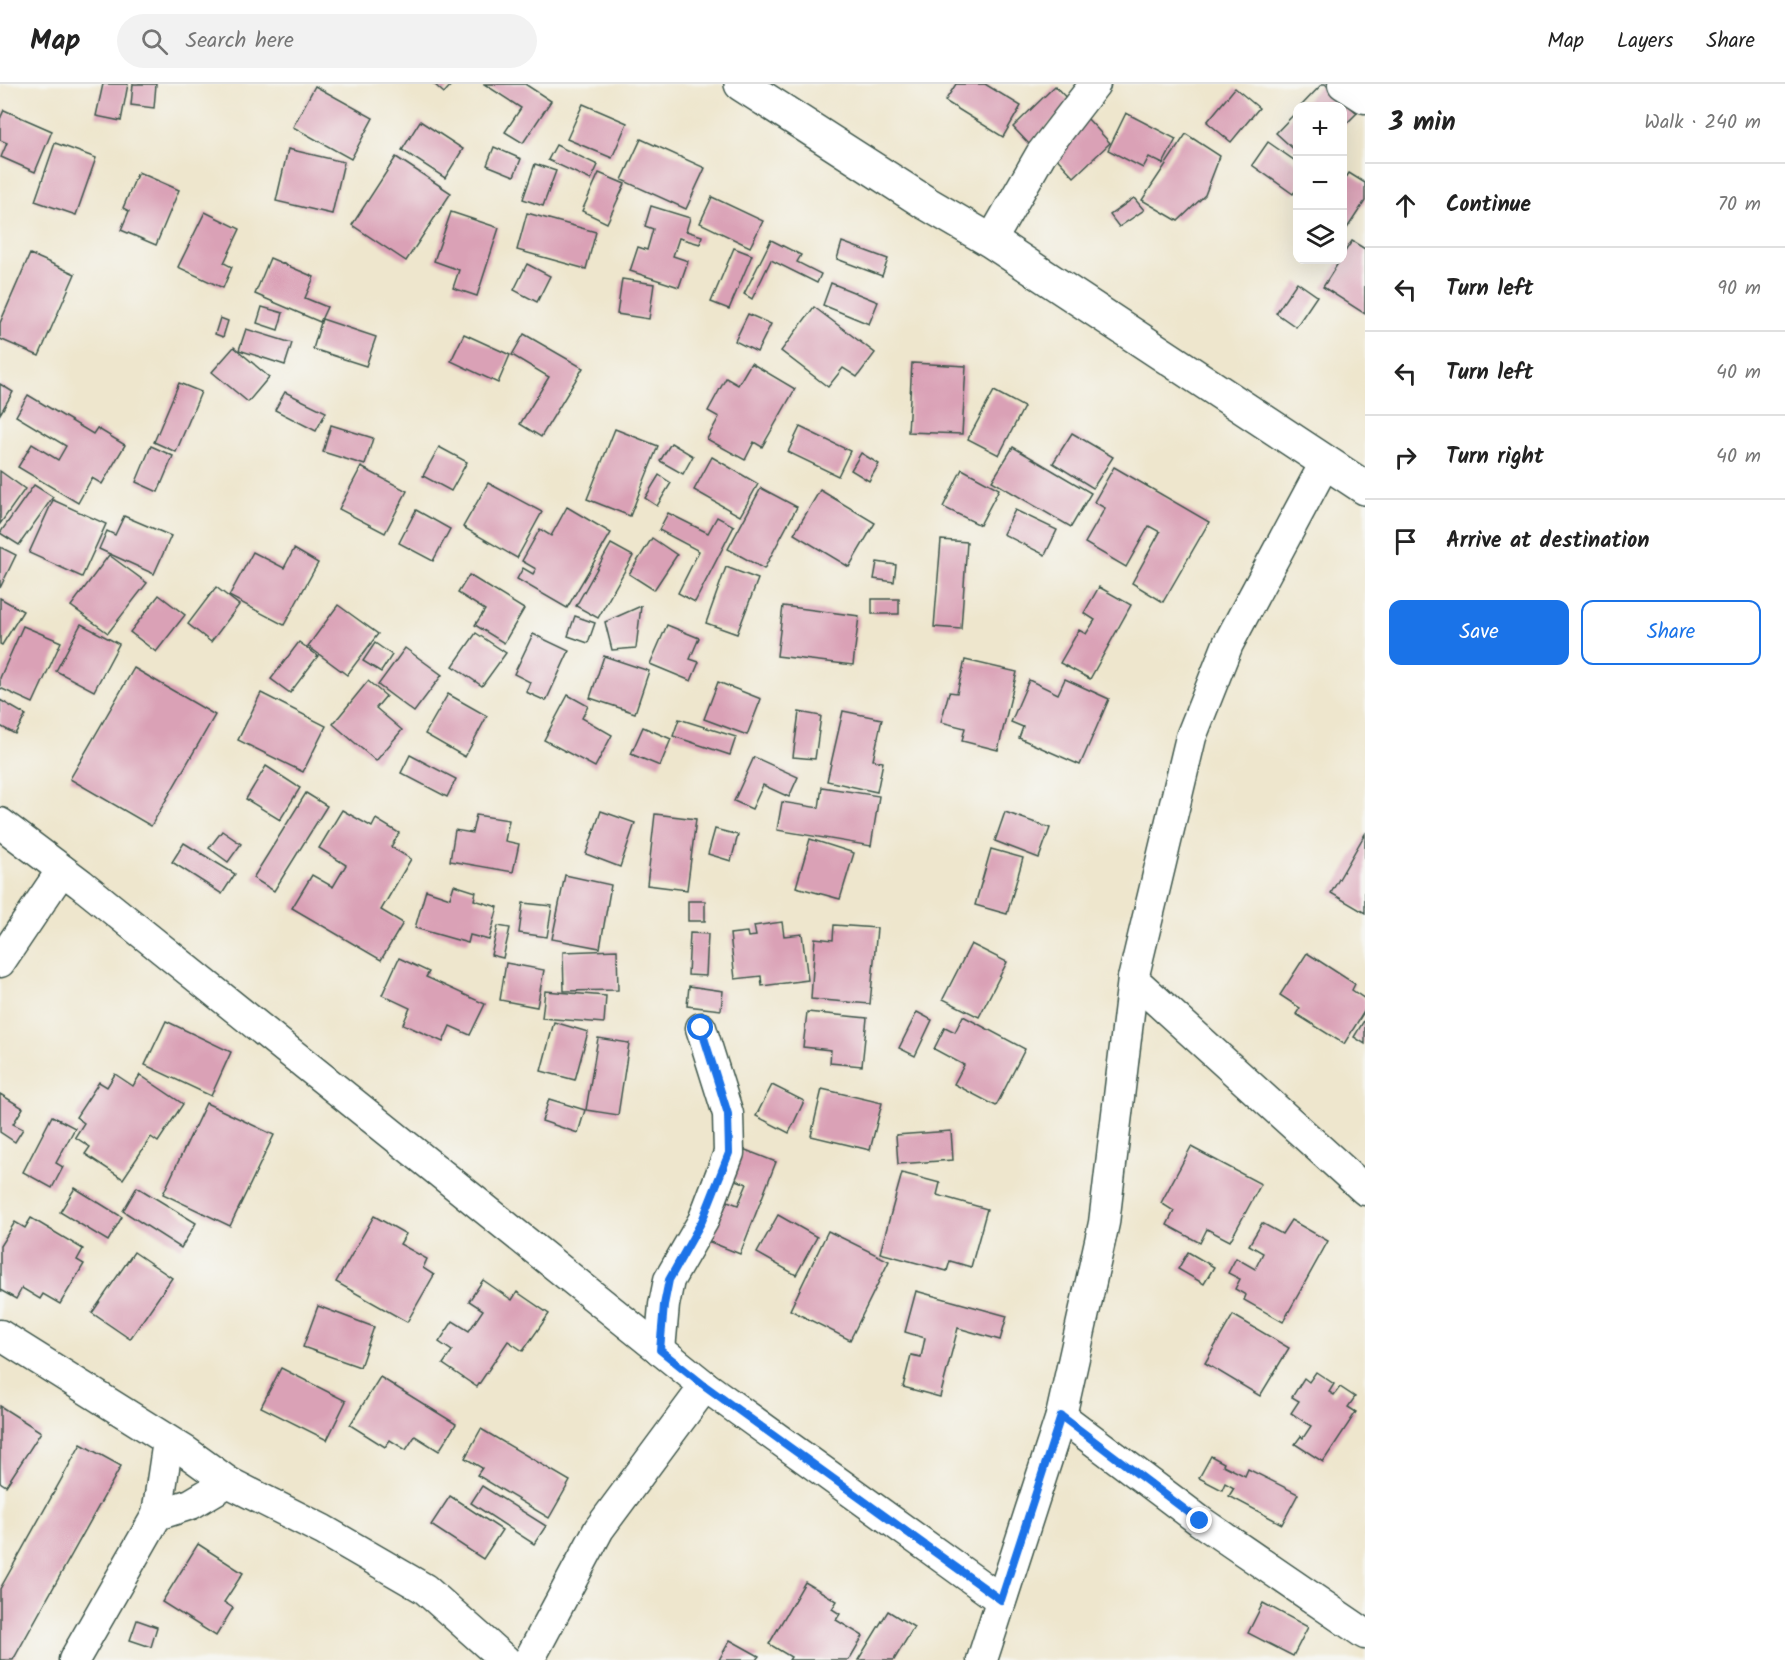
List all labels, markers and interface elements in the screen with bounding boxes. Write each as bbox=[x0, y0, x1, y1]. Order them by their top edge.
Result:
search box bbox=[117, 14, 537, 68]
text: Map bbox=[30, 19, 81, 64]
text: Search here bbox=[186, 24, 294, 59]
icon: search bbox=[138, 25, 171, 58]
text: Map bbox=[1547, 25, 1584, 58]
text: Layers bbox=[1617, 25, 1673, 58]
text: Share bbox=[1706, 25, 1755, 58]
map controls bbox=[1293, 102, 1347, 264]
button: + bbox=[1293, 102, 1347, 156]
text: 3 min bbox=[1389, 102, 1456, 144]
text: Walk · 240 m bbox=[1644, 107, 1761, 139]
button: − bbox=[1293, 156, 1347, 210]
text: Continue bbox=[1446, 188, 1531, 223]
icon: ahead bbox=[1389, 189, 1422, 222]
text: 70 m bbox=[1718, 189, 1761, 221]
button: layers bbox=[1293, 210, 1347, 264]
text: Turn left bbox=[1446, 272, 1533, 307]
icon: left bbox=[1389, 273, 1422, 306]
text: 90 m bbox=[1717, 273, 1761, 305]
text: Turn left bbox=[1446, 356, 1533, 391]
icon: left bbox=[1389, 357, 1422, 390]
text: 40 m bbox=[1716, 357, 1761, 389]
text: Turn right bbox=[1446, 440, 1544, 475]
icon: right bbox=[1389, 441, 1422, 474]
text: 40 m bbox=[1716, 441, 1761, 473]
text: Arrive at destination bbox=[1446, 524, 1649, 559]
icon: arrive bbox=[1389, 525, 1422, 558]
button: Save bbox=[1389, 600, 1569, 665]
button: Share bbox=[1581, 600, 1761, 665]
route start bbox=[687, 1014, 713, 1040]
route end bbox=[1186, 1507, 1212, 1533]

